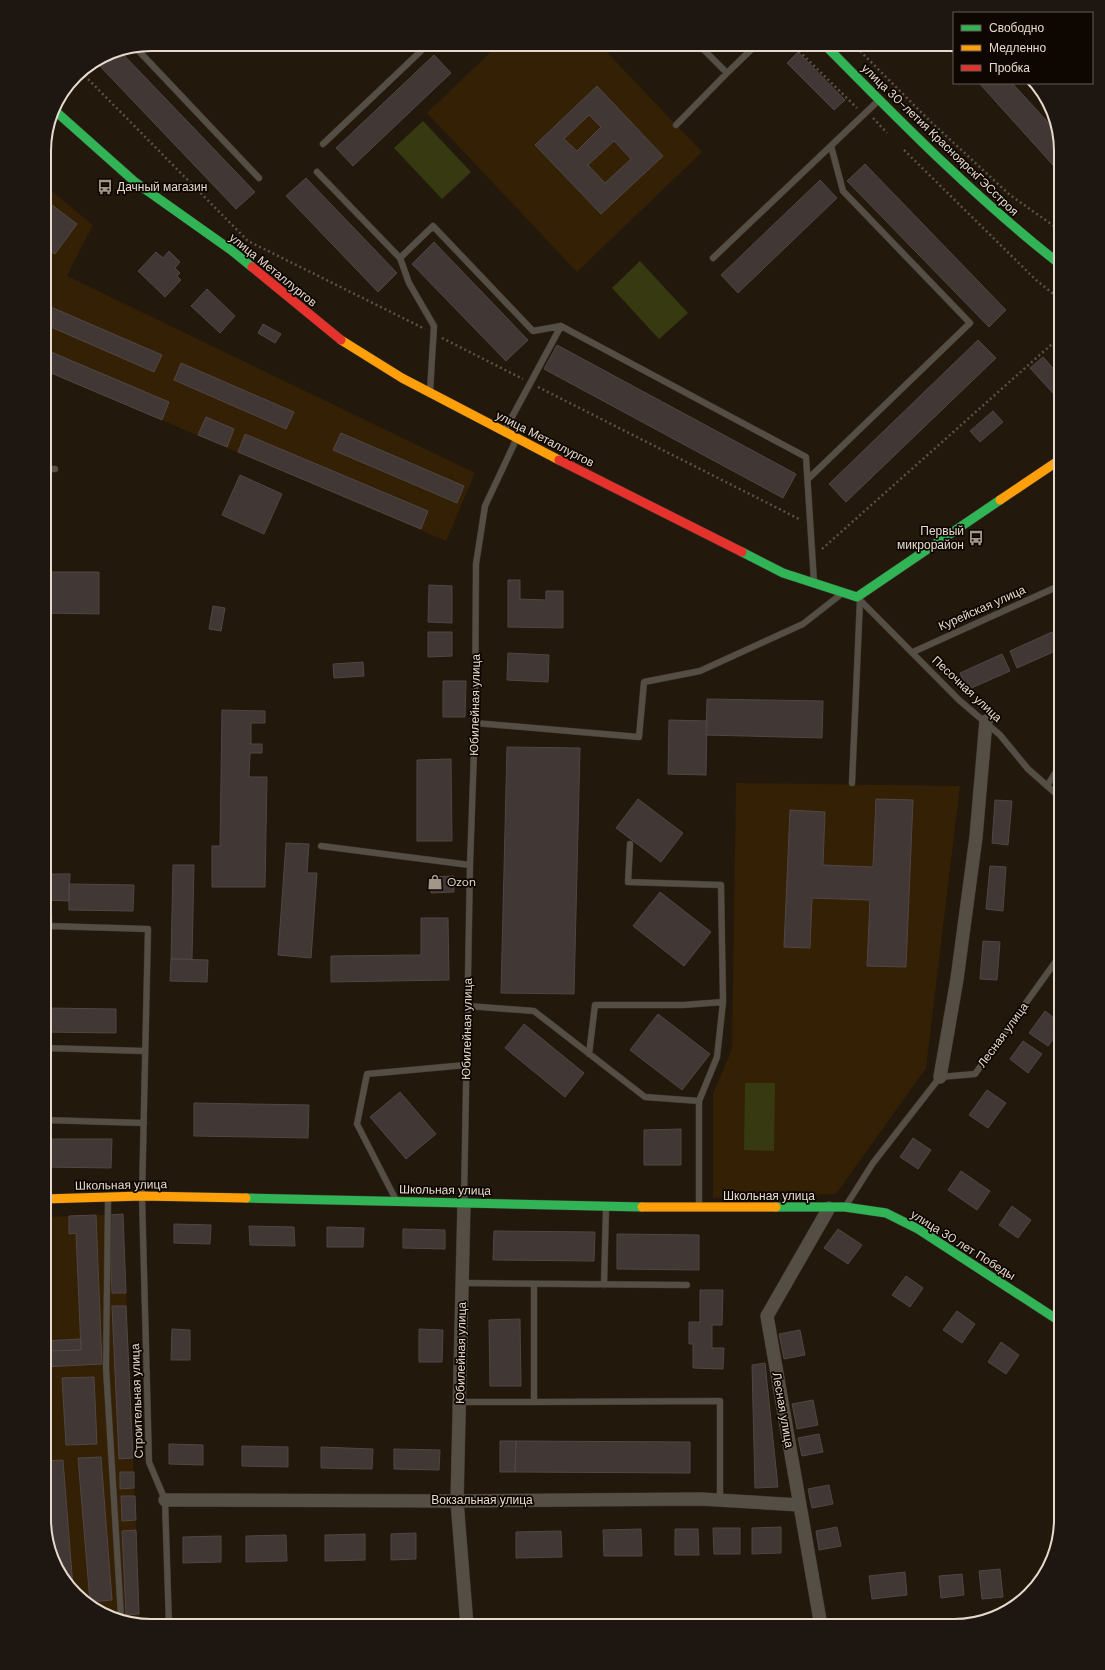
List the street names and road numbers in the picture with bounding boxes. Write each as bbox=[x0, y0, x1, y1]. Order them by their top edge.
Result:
street label: улица 30-летия КрасноярскГЭСстроя bbox=[858, 60, 1022, 220]
street label: улица Металлургов bbox=[226, 230, 320, 310]
street label: улица Металлургов bbox=[493, 407, 597, 471]
street label: Курейская улица bbox=[936, 581, 1028, 634]
street label: Песочная улица bbox=[929, 652, 1006, 726]
street label: Юбилейная улица bbox=[466, 654, 484, 756]
street label: Юбилейная улица bbox=[458, 978, 476, 1080]
street label: Лесная улица bbox=[974, 999, 1032, 1071]
street label: Школьная улица bbox=[75, 1176, 167, 1194]
street label: Школьная улица bbox=[399, 1181, 491, 1199]
street label: Школьная улица bbox=[723, 1188, 815, 1204]
street label: улица 30 лет Победы bbox=[908, 1206, 1018, 1284]
street label: Юбилейная улица bbox=[452, 1302, 470, 1404]
street label: Строительная улица bbox=[127, 1343, 147, 1459]
street label: Лесная улица bbox=[768, 1371, 798, 1449]
street label: Вокзальная улица bbox=[431, 1492, 533, 1508]

